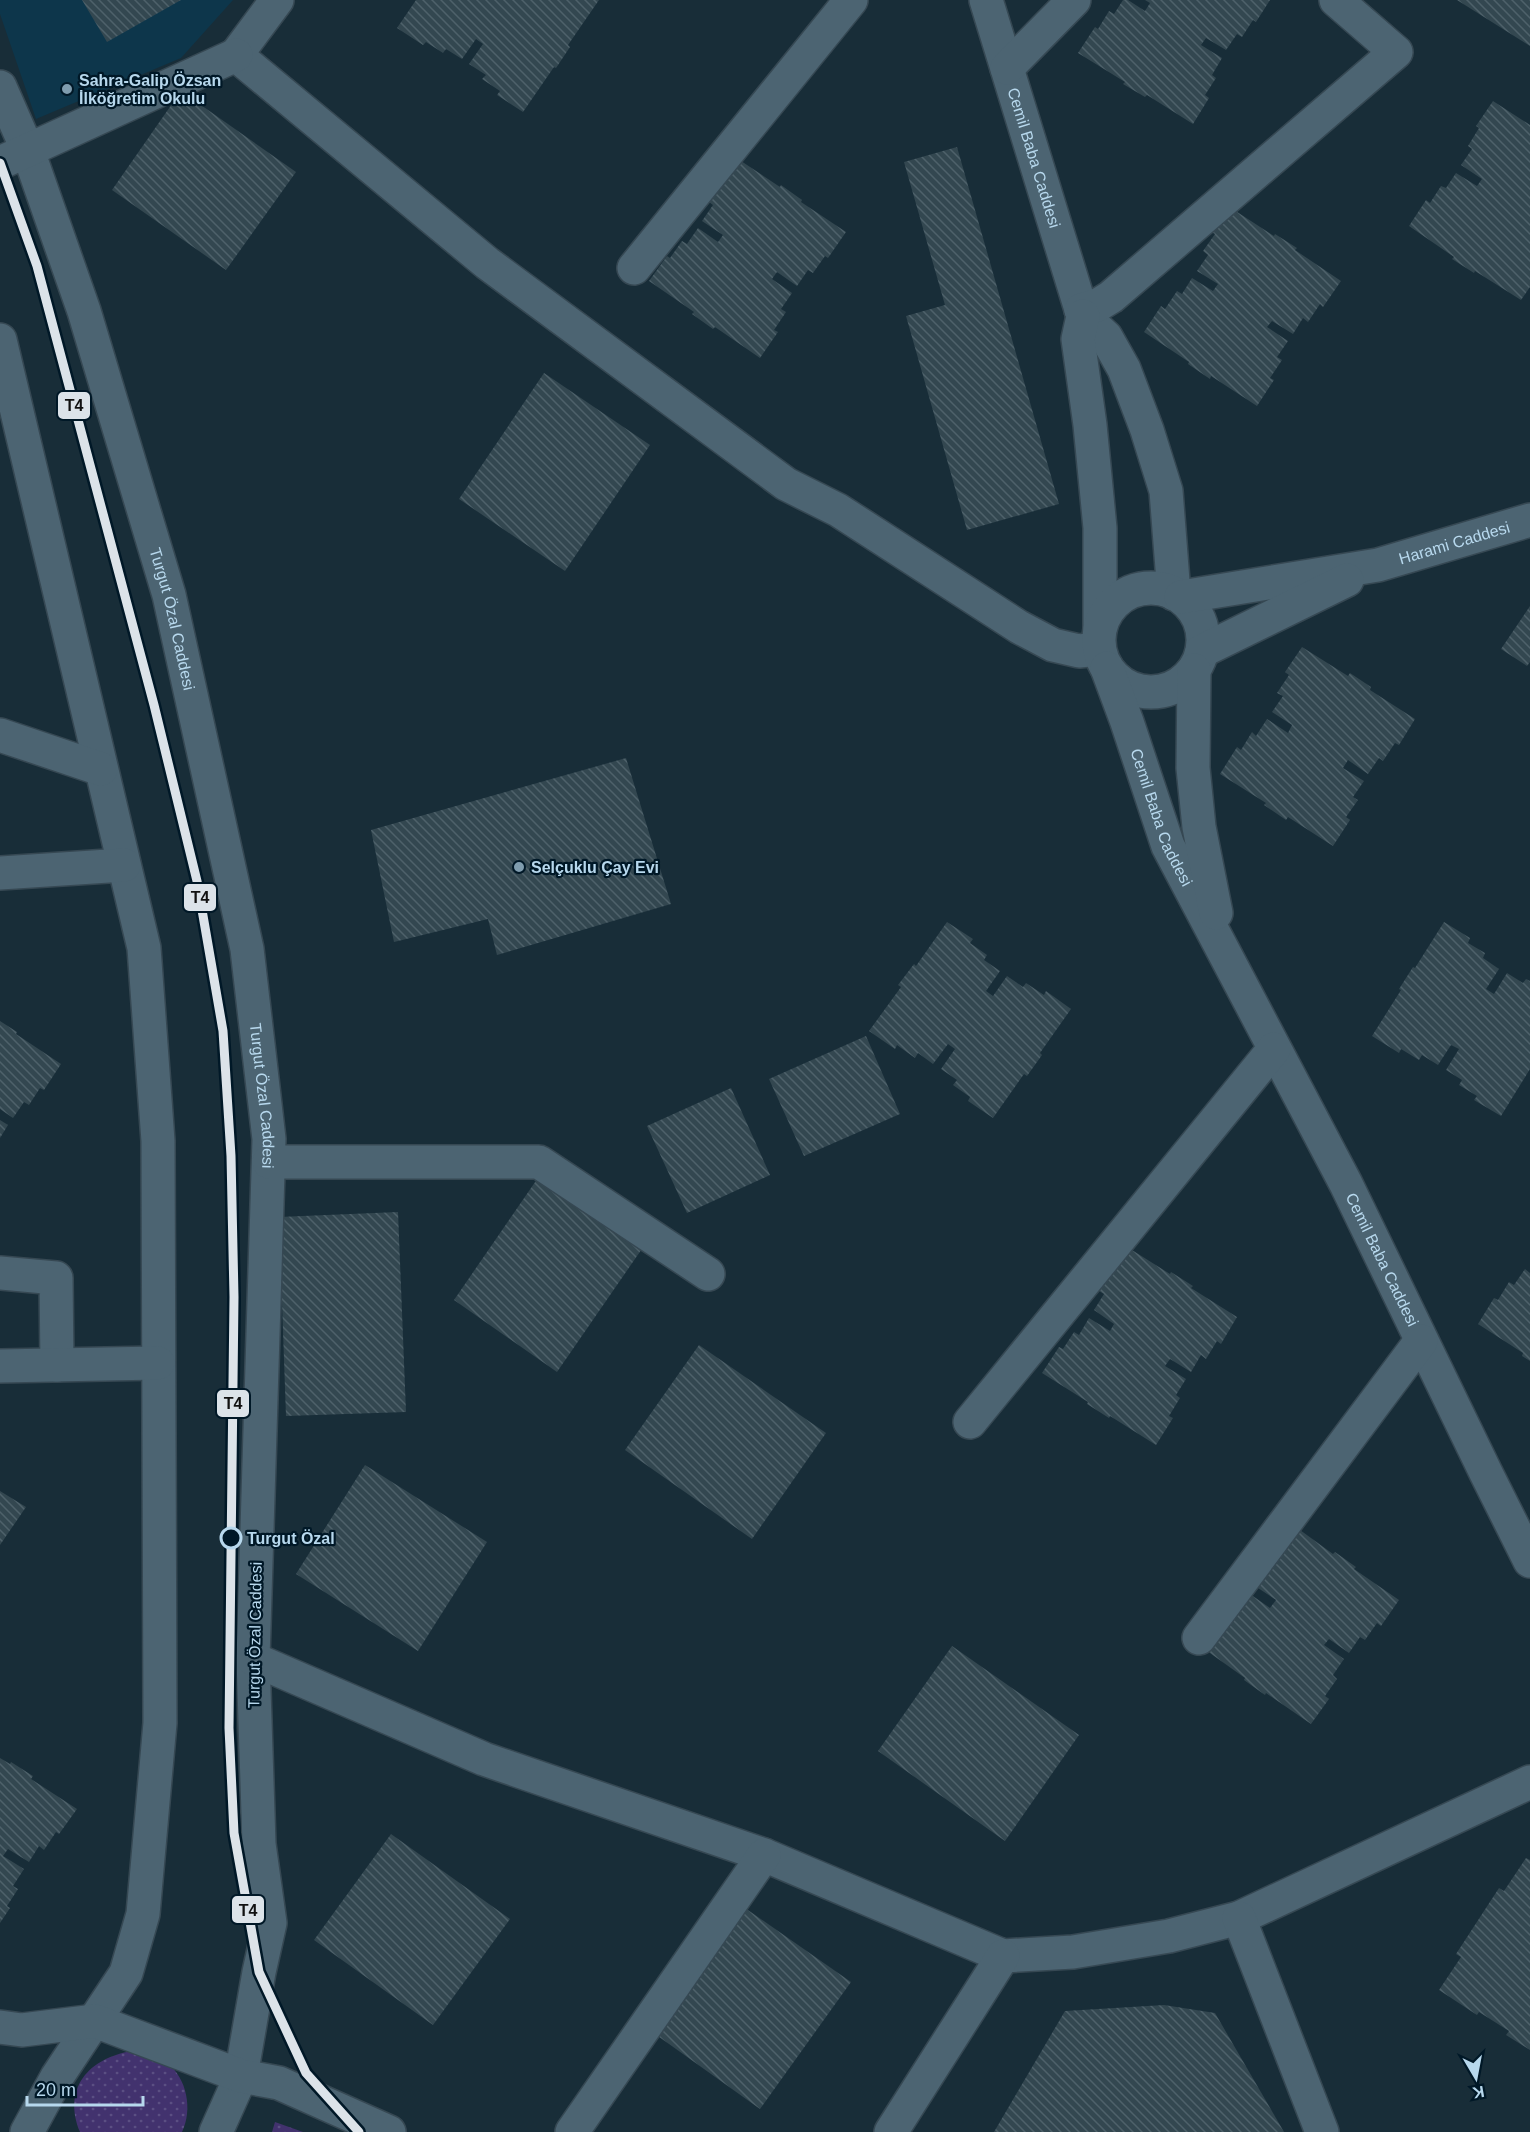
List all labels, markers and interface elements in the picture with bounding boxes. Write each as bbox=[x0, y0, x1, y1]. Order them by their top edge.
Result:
place label: Sahra-Galip Özsan İlköğretim Okulu bbox=[79, 71, 221, 107]
marker: Sahra-Galip Özsan İlköğretim Okulu bbox=[60, 82, 74, 96]
street label: Cemil Baba Caddesi bbox=[1005, 85, 1064, 230]
line badge: T4 bbox=[57, 391, 91, 420]
text: T4 bbox=[65, 397, 83, 414]
street label: Harami Caddesi bbox=[1397, 518, 1512, 567]
street label: Turgut Özal Caddesi bbox=[147, 546, 198, 692]
street label: Cemil Baba Caddesi bbox=[1128, 746, 1196, 889]
place label: Selçuklu Çay Evi bbox=[531, 859, 659, 876]
marker: Selçuklu Çay Evi bbox=[512, 860, 526, 874]
line badge: T4 bbox=[183, 883, 217, 912]
text: T4 bbox=[191, 889, 209, 906]
street label: Turgut Özal Caddesi bbox=[247, 1022, 277, 1169]
street label: Cemil Baba Caddesi bbox=[1343, 1190, 1422, 1329]
line badge: T4 bbox=[216, 1389, 250, 1418]
text: T4 bbox=[224, 1395, 242, 1412]
marker: Turgut Özal bbox=[220, 1527, 242, 1549]
place label: Turgut Özal bbox=[247, 1529, 335, 1547]
street label: Turgut Özal Caddesi bbox=[245, 1562, 265, 1708]
line badge: T4 bbox=[231, 1895, 265, 1924]
text: T4 bbox=[239, 1902, 257, 1919]
north arrow bbox=[1446, 2048, 1506, 2108]
scale bar bbox=[27, 2069, 142, 2107]
text: 20 m bbox=[36, 2080, 76, 2100]
text: K bbox=[1471, 2083, 1486, 2102]

